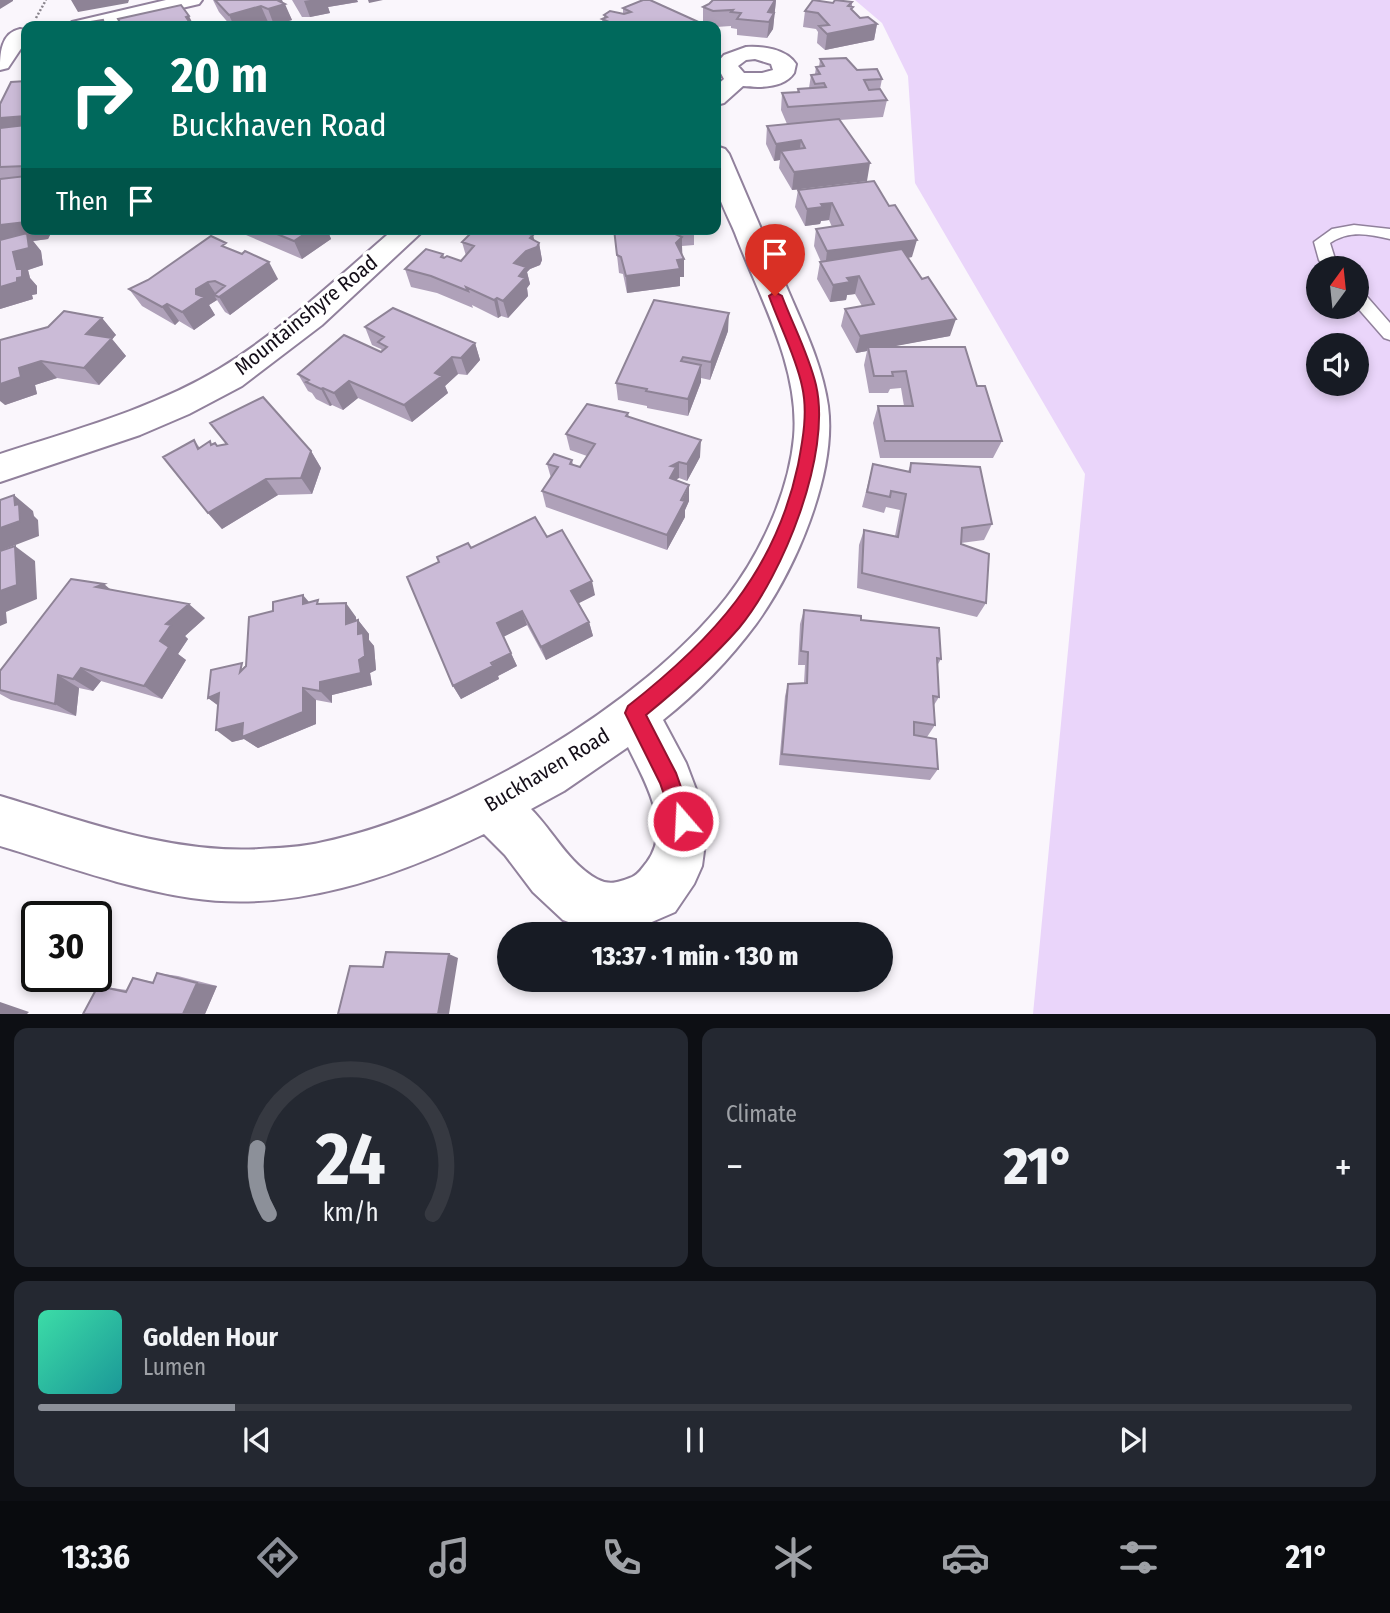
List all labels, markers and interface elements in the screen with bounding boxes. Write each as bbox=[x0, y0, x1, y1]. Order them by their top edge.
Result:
text: 20 m bbox=[171, 46, 268, 105]
icon: right bbox=[56, 49, 147, 140]
text: Buckhaven Road bbox=[171, 106, 387, 144]
icon: arrive bbox=[122, 182, 160, 220]
text: Then bbox=[56, 186, 108, 217]
pin bbox=[745, 224, 805, 296]
icon: arrive bbox=[756, 235, 794, 273]
street label: Mountainshyre Road bbox=[229, 249, 383, 381]
north arrow bbox=[1306, 256, 1368, 318]
map controls bbox=[1306, 256, 1369, 396]
button: sound bbox=[1306, 333, 1369, 396]
street label: Buckhaven Road bbox=[480, 722, 614, 818]
position arrow bbox=[646, 784, 720, 858]
speed limit sign: 30 bbox=[21, 901, 112, 992]
text: 13:37 · 1 min · 130 m bbox=[592, 941, 798, 972]
text: Climate bbox=[726, 1100, 797, 1128]
text: 24 bbox=[315, 1116, 386, 1203]
text: 21° bbox=[1004, 1135, 1074, 1198]
text: − bbox=[726, 1144, 743, 1190]
text: + bbox=[1335, 1144, 1352, 1190]
text: km/h bbox=[323, 1197, 379, 1227]
text: Golden Hour bbox=[143, 1322, 278, 1353]
text: Lumen bbox=[143, 1353, 206, 1381]
icon: previous bbox=[238, 1421, 276, 1459]
icon: pause bbox=[676, 1421, 714, 1459]
icon: next bbox=[1114, 1421, 1152, 1459]
icon: directions bbox=[253, 1533, 302, 1582]
icon: music bbox=[425, 1533, 474, 1582]
icon: phone bbox=[597, 1533, 646, 1582]
icon: climate bbox=[769, 1533, 818, 1582]
icon: car bbox=[941, 1533, 990, 1582]
icon: filters bbox=[1114, 1533, 1163, 1582]
text: 13:36 bbox=[62, 1538, 130, 1576]
text: 21° bbox=[1286, 1538, 1328, 1576]

